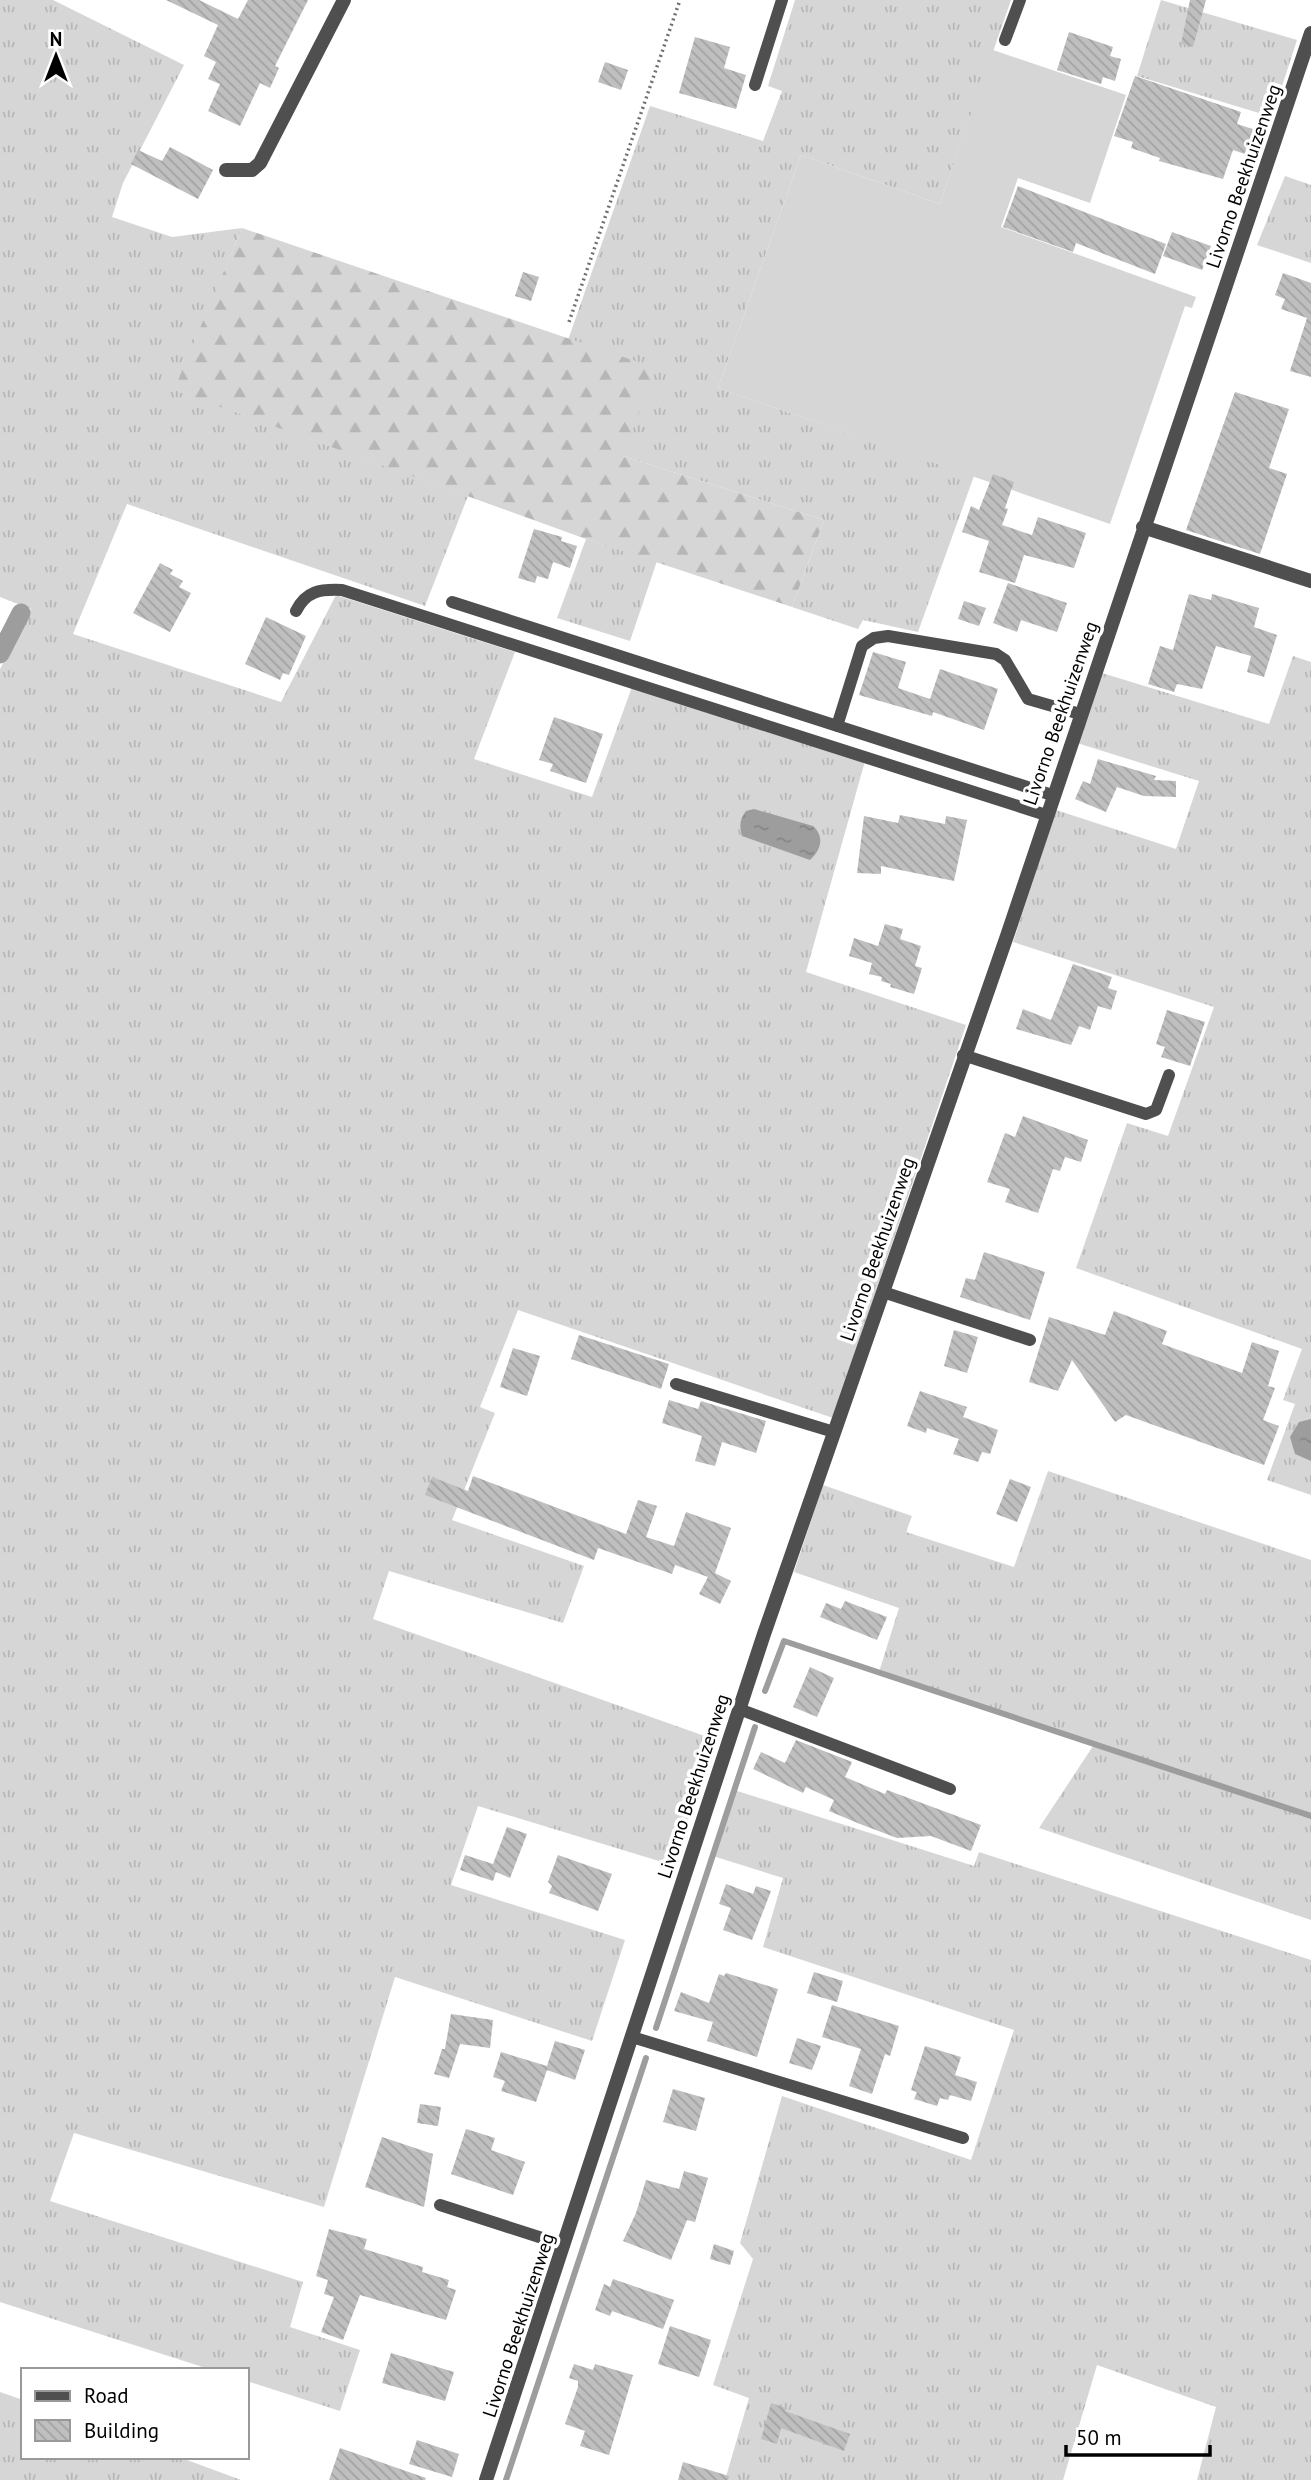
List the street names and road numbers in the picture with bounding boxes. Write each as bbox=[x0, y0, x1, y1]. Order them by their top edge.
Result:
street label: Livorno Beekhuizenweg bbox=[1200, 81, 1286, 271]
street label: Livorno Beekhuizenweg bbox=[1017, 618, 1103, 808]
street label: Livorno Beekhuizenweg bbox=[834, 1154, 920, 1344]
street label: Livorno Beekhuizenweg bbox=[652, 1691, 734, 1881]
street label: Livorno Beekhuizenweg bbox=[477, 2230, 559, 2420]

